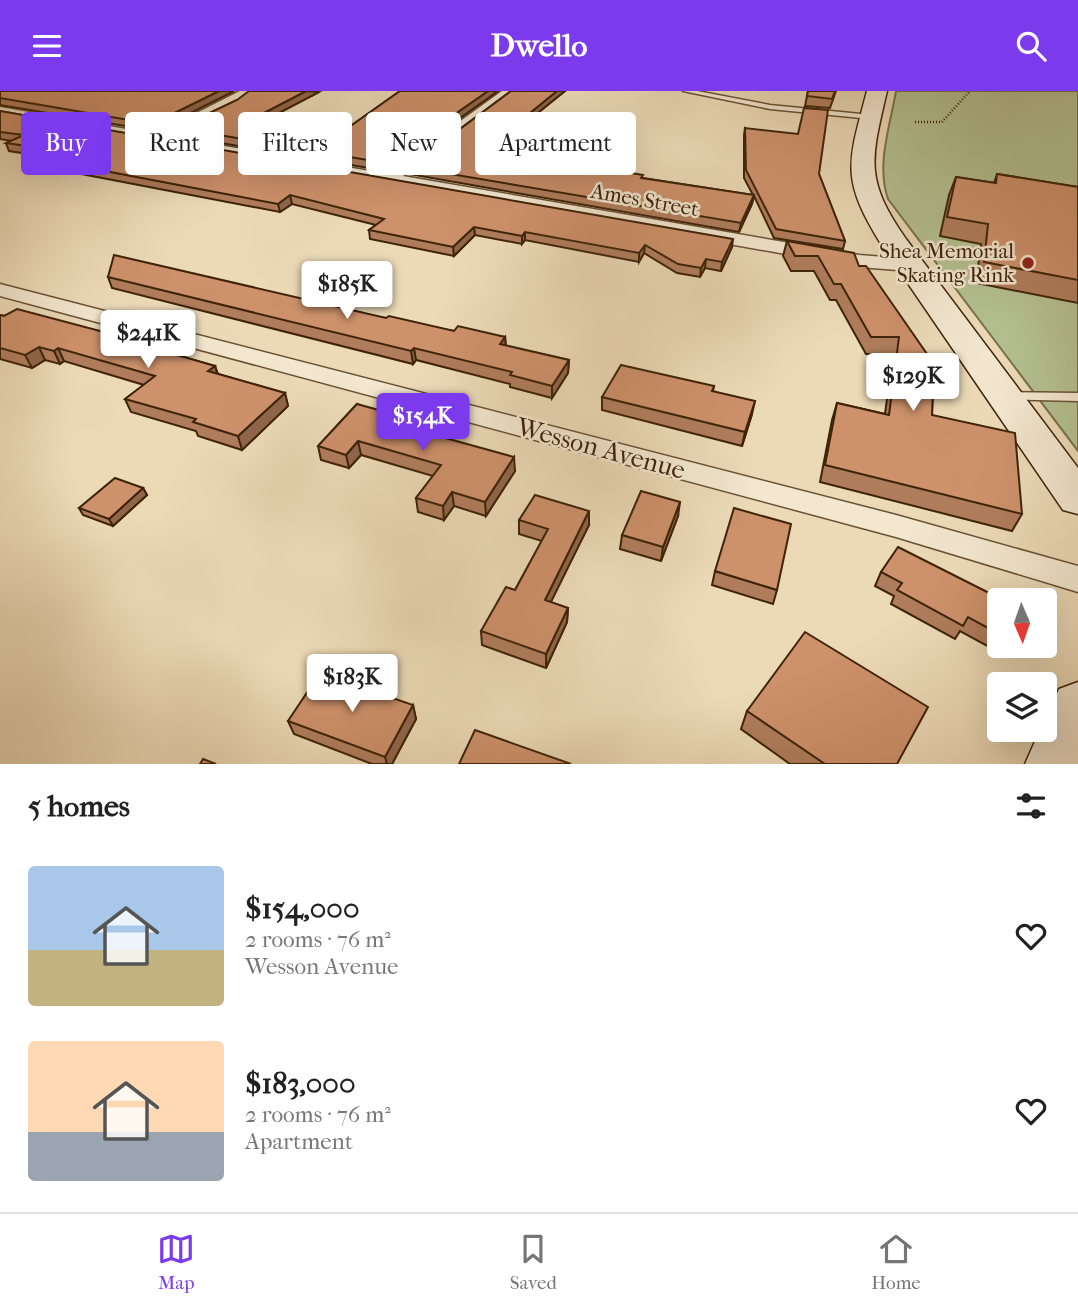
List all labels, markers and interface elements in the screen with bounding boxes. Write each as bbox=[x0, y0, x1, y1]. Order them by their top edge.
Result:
icon: menu bbox=[28, 27, 66, 65]
text: Dwello bbox=[490, 27, 588, 64]
icon: search bbox=[1012, 27, 1050, 65]
chip: Buy bbox=[21, 112, 111, 175]
chip: Rent bbox=[125, 112, 224, 175]
chip: Filters bbox=[238, 112, 352, 175]
chip: New bbox=[366, 112, 461, 175]
chip: Apartment bbox=[475, 112, 636, 175]
street label: Ames Street bbox=[588, 179, 701, 221]
place label: Shea Memorial Skating Rink bbox=[879, 239, 1014, 287]
marker: Shea Memorial Skating Rink bbox=[1020, 255, 1036, 271]
pin: $185K bbox=[298, 261, 396, 321]
text: $185K bbox=[317, 270, 377, 297]
pin: $241K bbox=[99, 310, 197, 370]
text: $241K bbox=[117, 319, 180, 346]
pin: $129K bbox=[864, 353, 962, 413]
text: $129K bbox=[882, 362, 944, 389]
pin: $154K bbox=[374, 393, 472, 453]
text: $154K bbox=[392, 402, 454, 429]
street label: Wesson Avenue bbox=[512, 411, 689, 486]
north arrow bbox=[987, 588, 1057, 658]
map controls bbox=[987, 588, 1057, 742]
pin: $183K bbox=[303, 655, 401, 714]
text: $183K bbox=[323, 663, 381, 690]
button: layers bbox=[987, 672, 1057, 742]
icon: filters bbox=[1012, 787, 1050, 825]
text: 5 homes bbox=[28, 789, 130, 824]
text: $154,000 bbox=[245, 891, 359, 926]
icon: home bbox=[84, 894, 168, 978]
icon: heart bbox=[1012, 917, 1050, 955]
text: 2 rooms · 76 m² bbox=[245, 926, 391, 953]
text: Wesson Avenue bbox=[245, 953, 398, 980]
text: $183,000 bbox=[245, 1066, 355, 1101]
icon: home bbox=[84, 1069, 168, 1153]
icon: heart bbox=[1012, 1092, 1050, 1130]
text: 2 rooms · 76 m² bbox=[245, 1101, 391, 1128]
text: Apartment bbox=[245, 1128, 353, 1155]
tab: Map bbox=[157, 1230, 195, 1294]
tab: Saved bbox=[510, 1230, 557, 1294]
tab: Home bbox=[871, 1230, 921, 1294]

